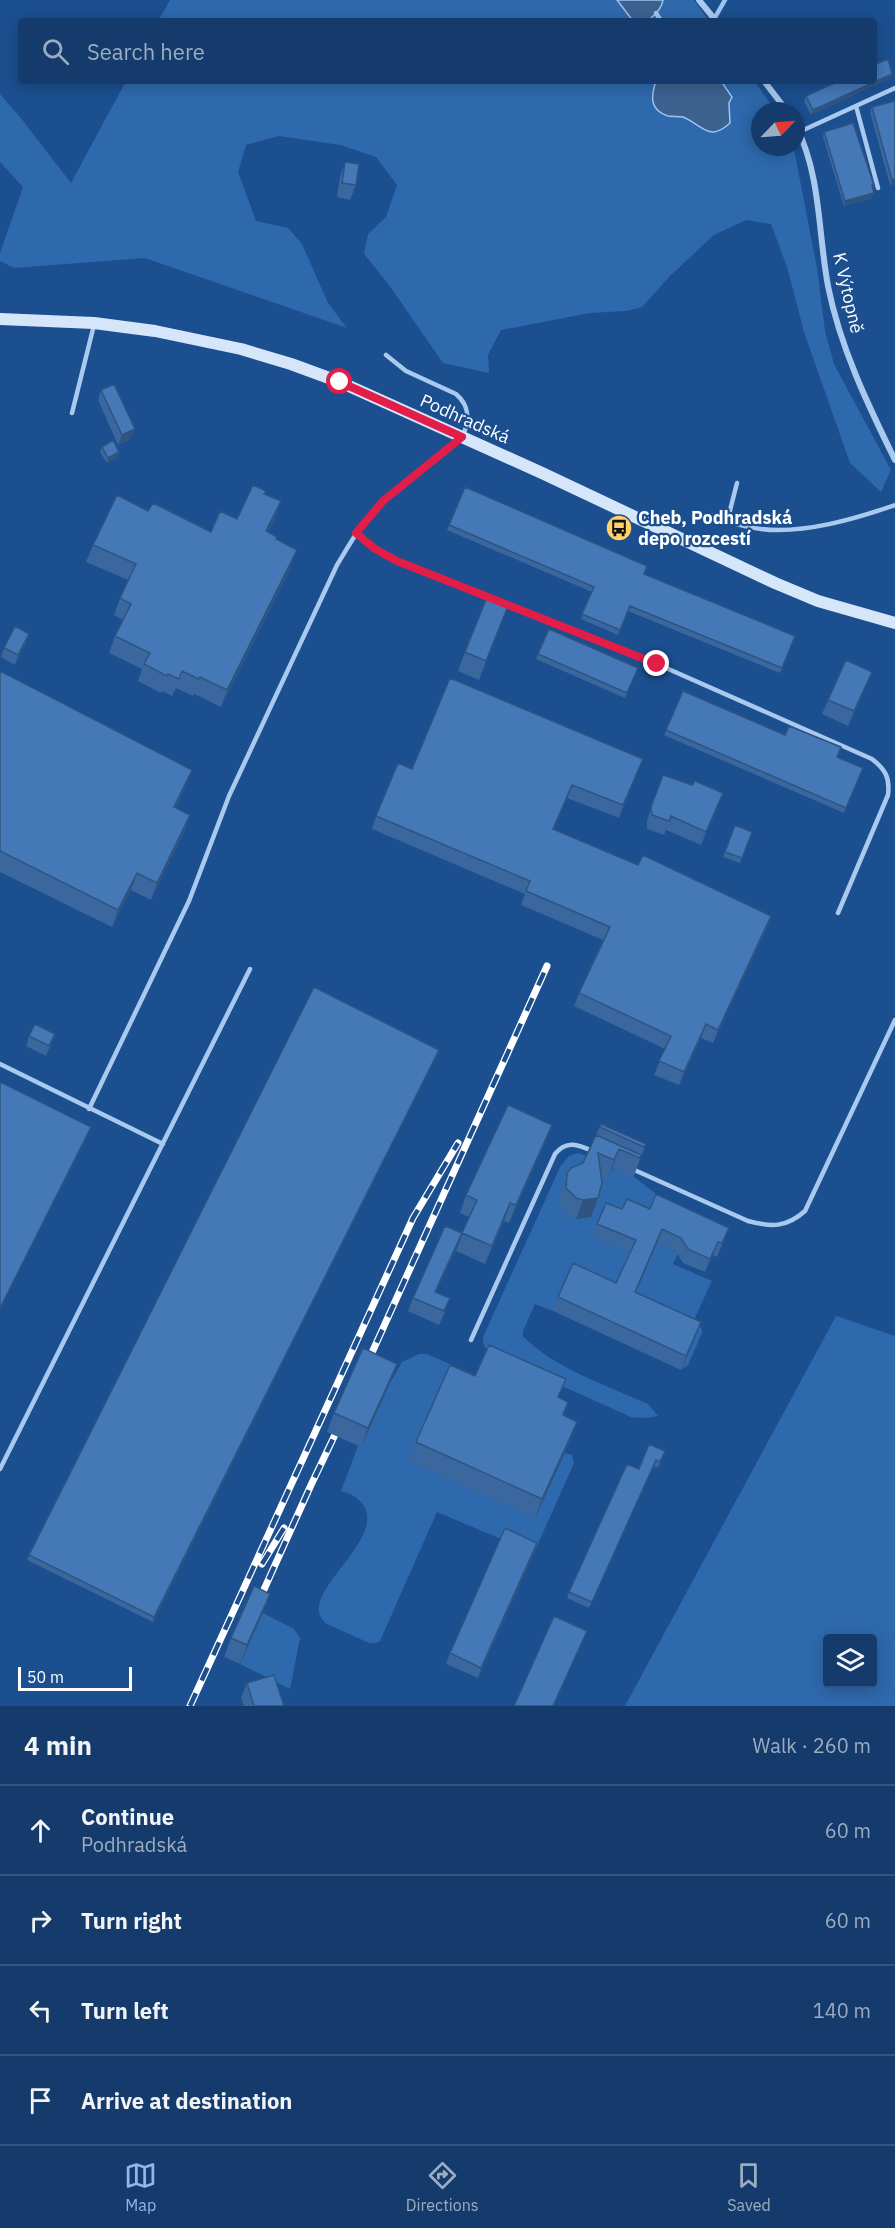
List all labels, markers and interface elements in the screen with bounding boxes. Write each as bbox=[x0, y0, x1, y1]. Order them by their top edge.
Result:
search box bbox=[18, 18, 877, 84]
icon: search bbox=[39, 35, 72, 68]
text: Search here bbox=[87, 37, 205, 66]
north arrow bbox=[751, 102, 805, 156]
street label: K Výtopně bbox=[828, 250, 869, 336]
route start bbox=[326, 368, 352, 394]
street label: Podhradská bbox=[417, 389, 514, 449]
place label: Cheb, Podhradská depo rozcestí bbox=[638, 506, 792, 550]
bus stop icon: Cheb, Podhradská depo rozcestí bbox=[604, 513, 634, 543]
route end bbox=[643, 650, 669, 676]
map controls bbox=[823, 1634, 877, 1688]
button: layers bbox=[823, 1634, 877, 1688]
scale bar bbox=[18, 1664, 132, 1692]
text: 50 m bbox=[27, 1667, 64, 1687]
text: 4 min bbox=[24, 1728, 92, 1762]
text: Walk · 260 m bbox=[753, 1732, 871, 1759]
text: Continue bbox=[81, 1802, 174, 1831]
icon: ahead bbox=[24, 1814, 57, 1847]
text: 60 m bbox=[825, 1817, 871, 1844]
text: Podhradská bbox=[81, 1831, 187, 1858]
icon: right bbox=[24, 1904, 57, 1937]
text: Turn right bbox=[81, 1906, 182, 1935]
text: 60 m bbox=[825, 1907, 871, 1934]
icon: left bbox=[24, 1994, 57, 2027]
text: Turn left bbox=[81, 1996, 169, 2025]
text: 140 m bbox=[813, 1997, 871, 2024]
icon: arrive bbox=[24, 2084, 57, 2117]
text: Arrive at destination bbox=[81, 2086, 292, 2115]
tab: Map bbox=[124, 2159, 157, 2215]
tab: Directions bbox=[406, 2159, 479, 2215]
tab: Saved bbox=[727, 2159, 771, 2215]

